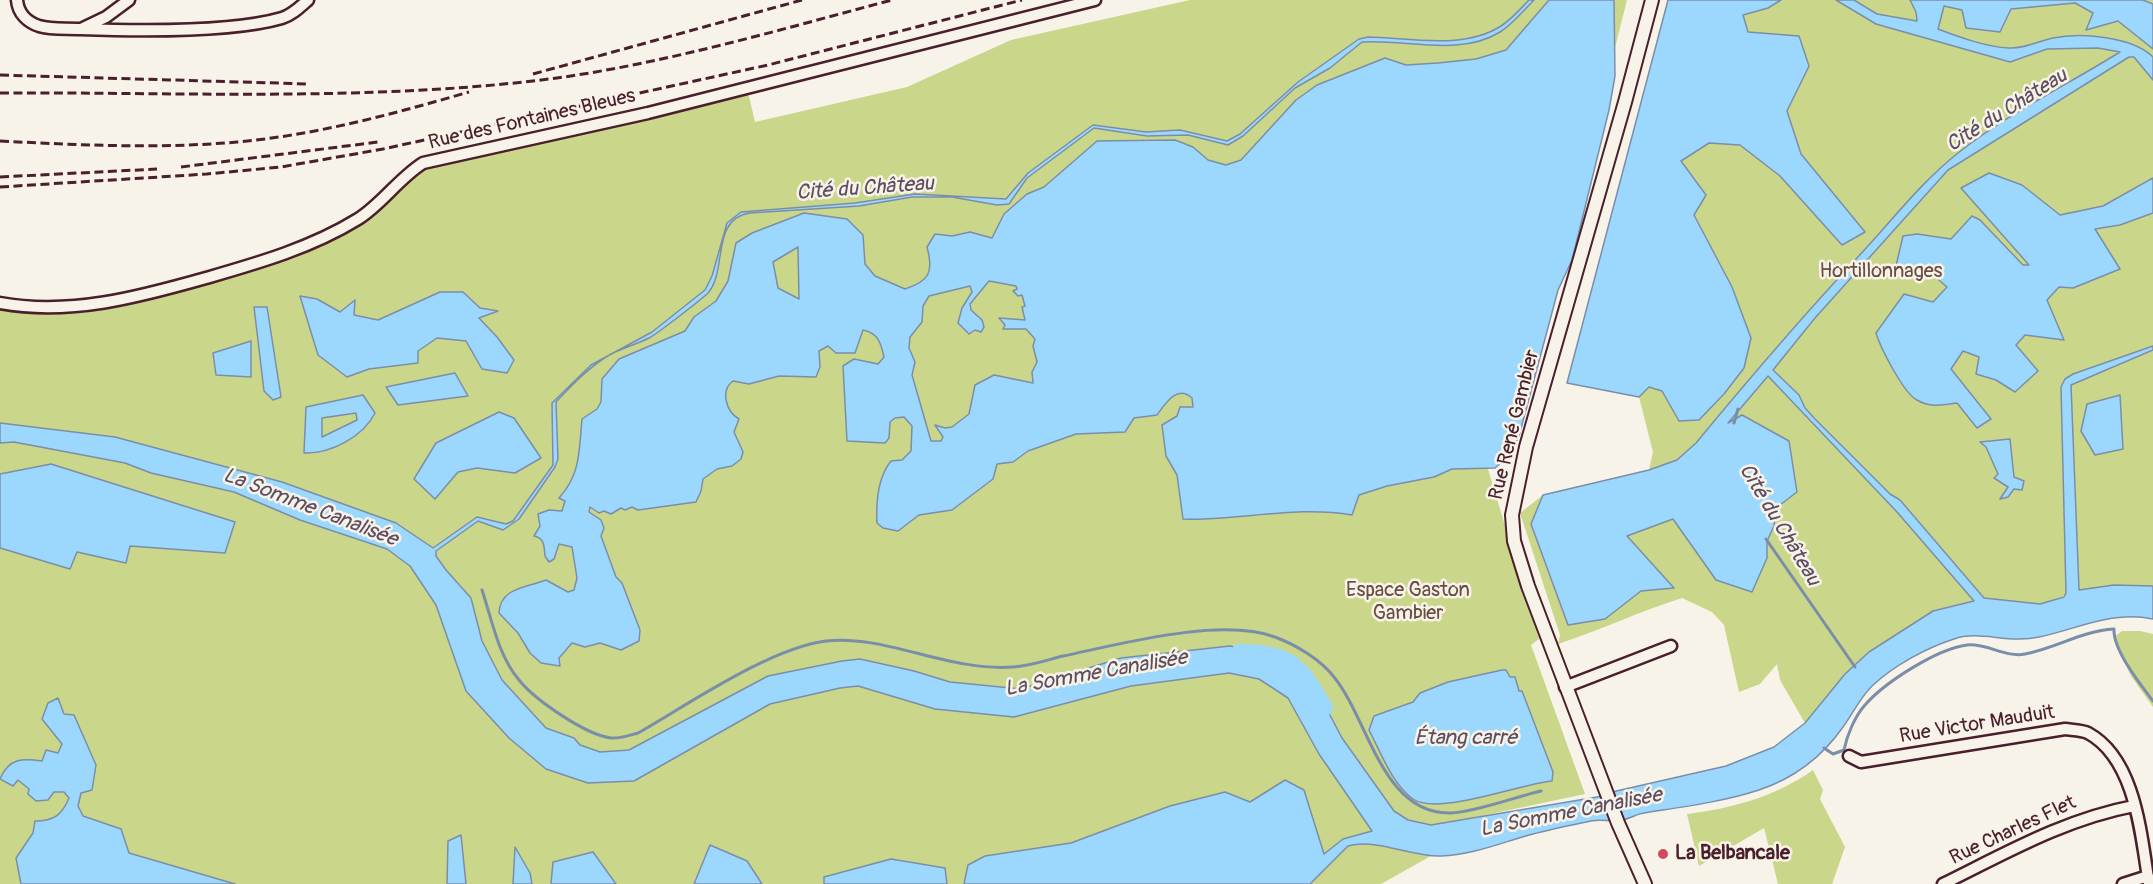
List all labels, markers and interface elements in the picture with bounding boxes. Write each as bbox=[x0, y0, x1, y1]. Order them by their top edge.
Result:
water label: Cité du Château bbox=[1942, 64, 2072, 158]
street label: Rue des Fontaines Bleues bbox=[426, 85, 638, 155]
water label: Cité du Château bbox=[795, 172, 935, 206]
park label: Hortillonnages bbox=[1819, 260, 1943, 284]
street label: Rue René Gambier bbox=[1485, 347, 1545, 503]
water label: Cité du Château bbox=[1733, 460, 1825, 590]
water label: La Somme Canalisée bbox=[219, 463, 401, 553]
park label: Espace Gaston Gambier bbox=[1346, 579, 1470, 626]
water label: La Somme Canalisée bbox=[1003, 646, 1189, 702]
street label: Rue Victor Mauduit bbox=[1898, 701, 2056, 749]
water label: Étang carré bbox=[1415, 726, 1517, 752]
water label: La Somme Canalisée bbox=[1478, 783, 1664, 843]
street label: Rue Charles Flet bbox=[1946, 791, 2080, 871]
place label: La Belbancale bbox=[1675, 842, 1790, 866]
marker: La Belbancale bbox=[1656, 847, 1670, 861]

